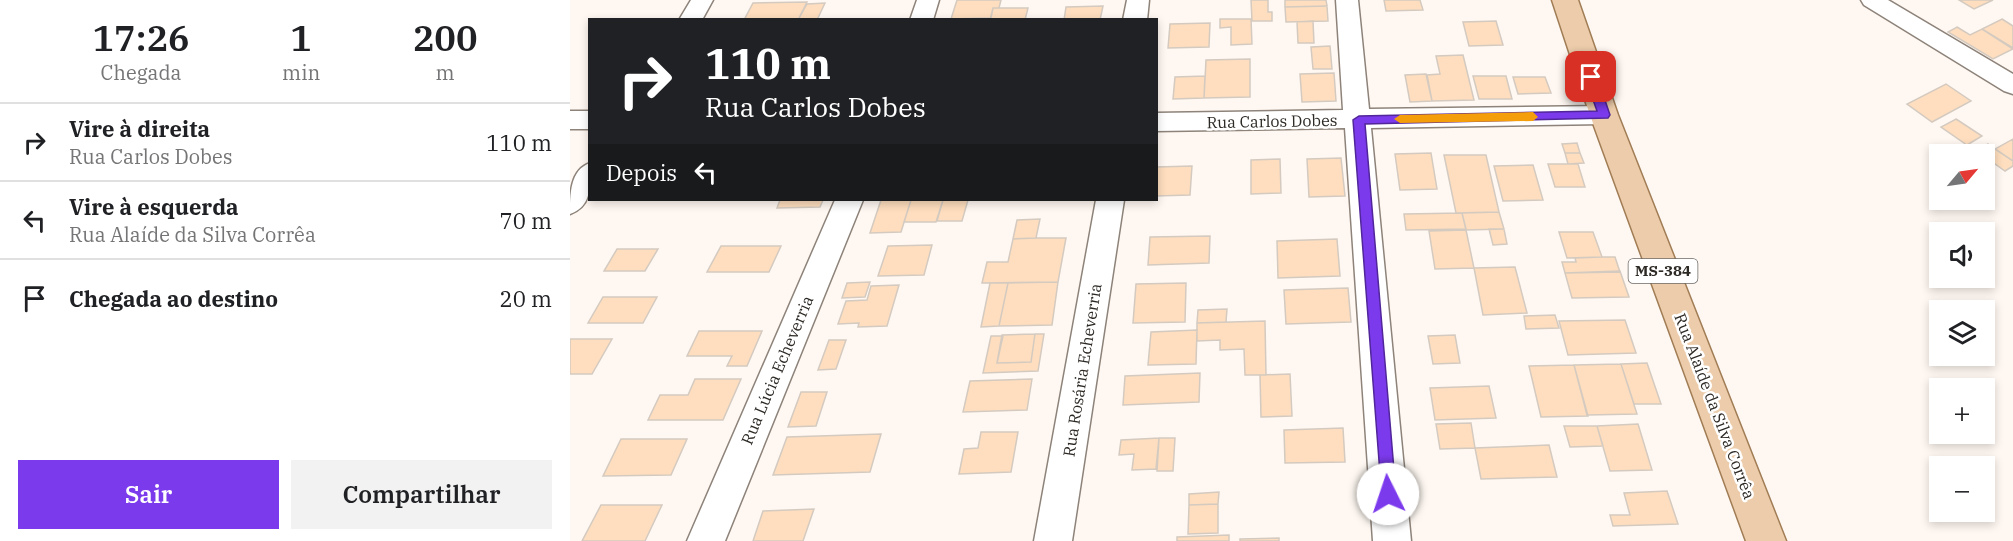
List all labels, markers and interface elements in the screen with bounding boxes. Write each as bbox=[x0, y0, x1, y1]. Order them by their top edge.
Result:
text: 17:26 bbox=[92, 14, 190, 61]
text: 1 bbox=[290, 14, 312, 61]
text: 200 bbox=[413, 14, 478, 61]
text: 110 m bbox=[705, 36, 831, 91]
icon: right bbox=[606, 42, 684, 120]
pin bbox=[1565, 51, 1616, 102]
text: Chegada bbox=[101, 59, 182, 86]
text: min bbox=[282, 59, 320, 86]
text: m bbox=[436, 59, 455, 86]
icon: arrive bbox=[1574, 60, 1607, 93]
text: Rua Carlos Dobes bbox=[705, 89, 926, 124]
street label: Rua Carlos Dobes bbox=[1206, 110, 1338, 132]
text: Vire à direita bbox=[69, 114, 210, 143]
icon: right bbox=[18, 126, 51, 159]
text: 110 m bbox=[486, 128, 552, 157]
text: Rua Carlos Dobes bbox=[69, 143, 233, 170]
north arrow bbox=[1929, 144, 1995, 210]
map controls bbox=[1929, 144, 1995, 522]
icon: left bbox=[689, 156, 722, 189]
text: Depois bbox=[606, 158, 677, 187]
text: Vire à esquerda bbox=[69, 192, 239, 221]
icon: left bbox=[18, 204, 51, 237]
text: 70 m bbox=[500, 206, 552, 235]
text: Rua Alaíde da Silva Corrêa bbox=[69, 221, 316, 248]
button: sound bbox=[1929, 222, 1995, 288]
road number: MS-384 bbox=[1628, 259, 1698, 283]
icon: arrive bbox=[18, 282, 51, 315]
street label: Rua Rosária Echeverria bbox=[1058, 282, 1106, 458]
text: Chegada ao destino bbox=[69, 284, 278, 313]
text: 20 m bbox=[500, 284, 552, 313]
street label: Rua Lúcia Echeverria bbox=[737, 292, 818, 447]
button: layers bbox=[1929, 300, 1995, 366]
street label: Rua Alaíde da Silva Corrêa bbox=[1670, 310, 1760, 502]
button: + bbox=[1929, 378, 1995, 444]
button: − bbox=[1929, 456, 1995, 522]
button: Sair bbox=[18, 460, 279, 529]
button: Compartilhar bbox=[291, 460, 552, 529]
position arrow bbox=[1356, 462, 1420, 526]

